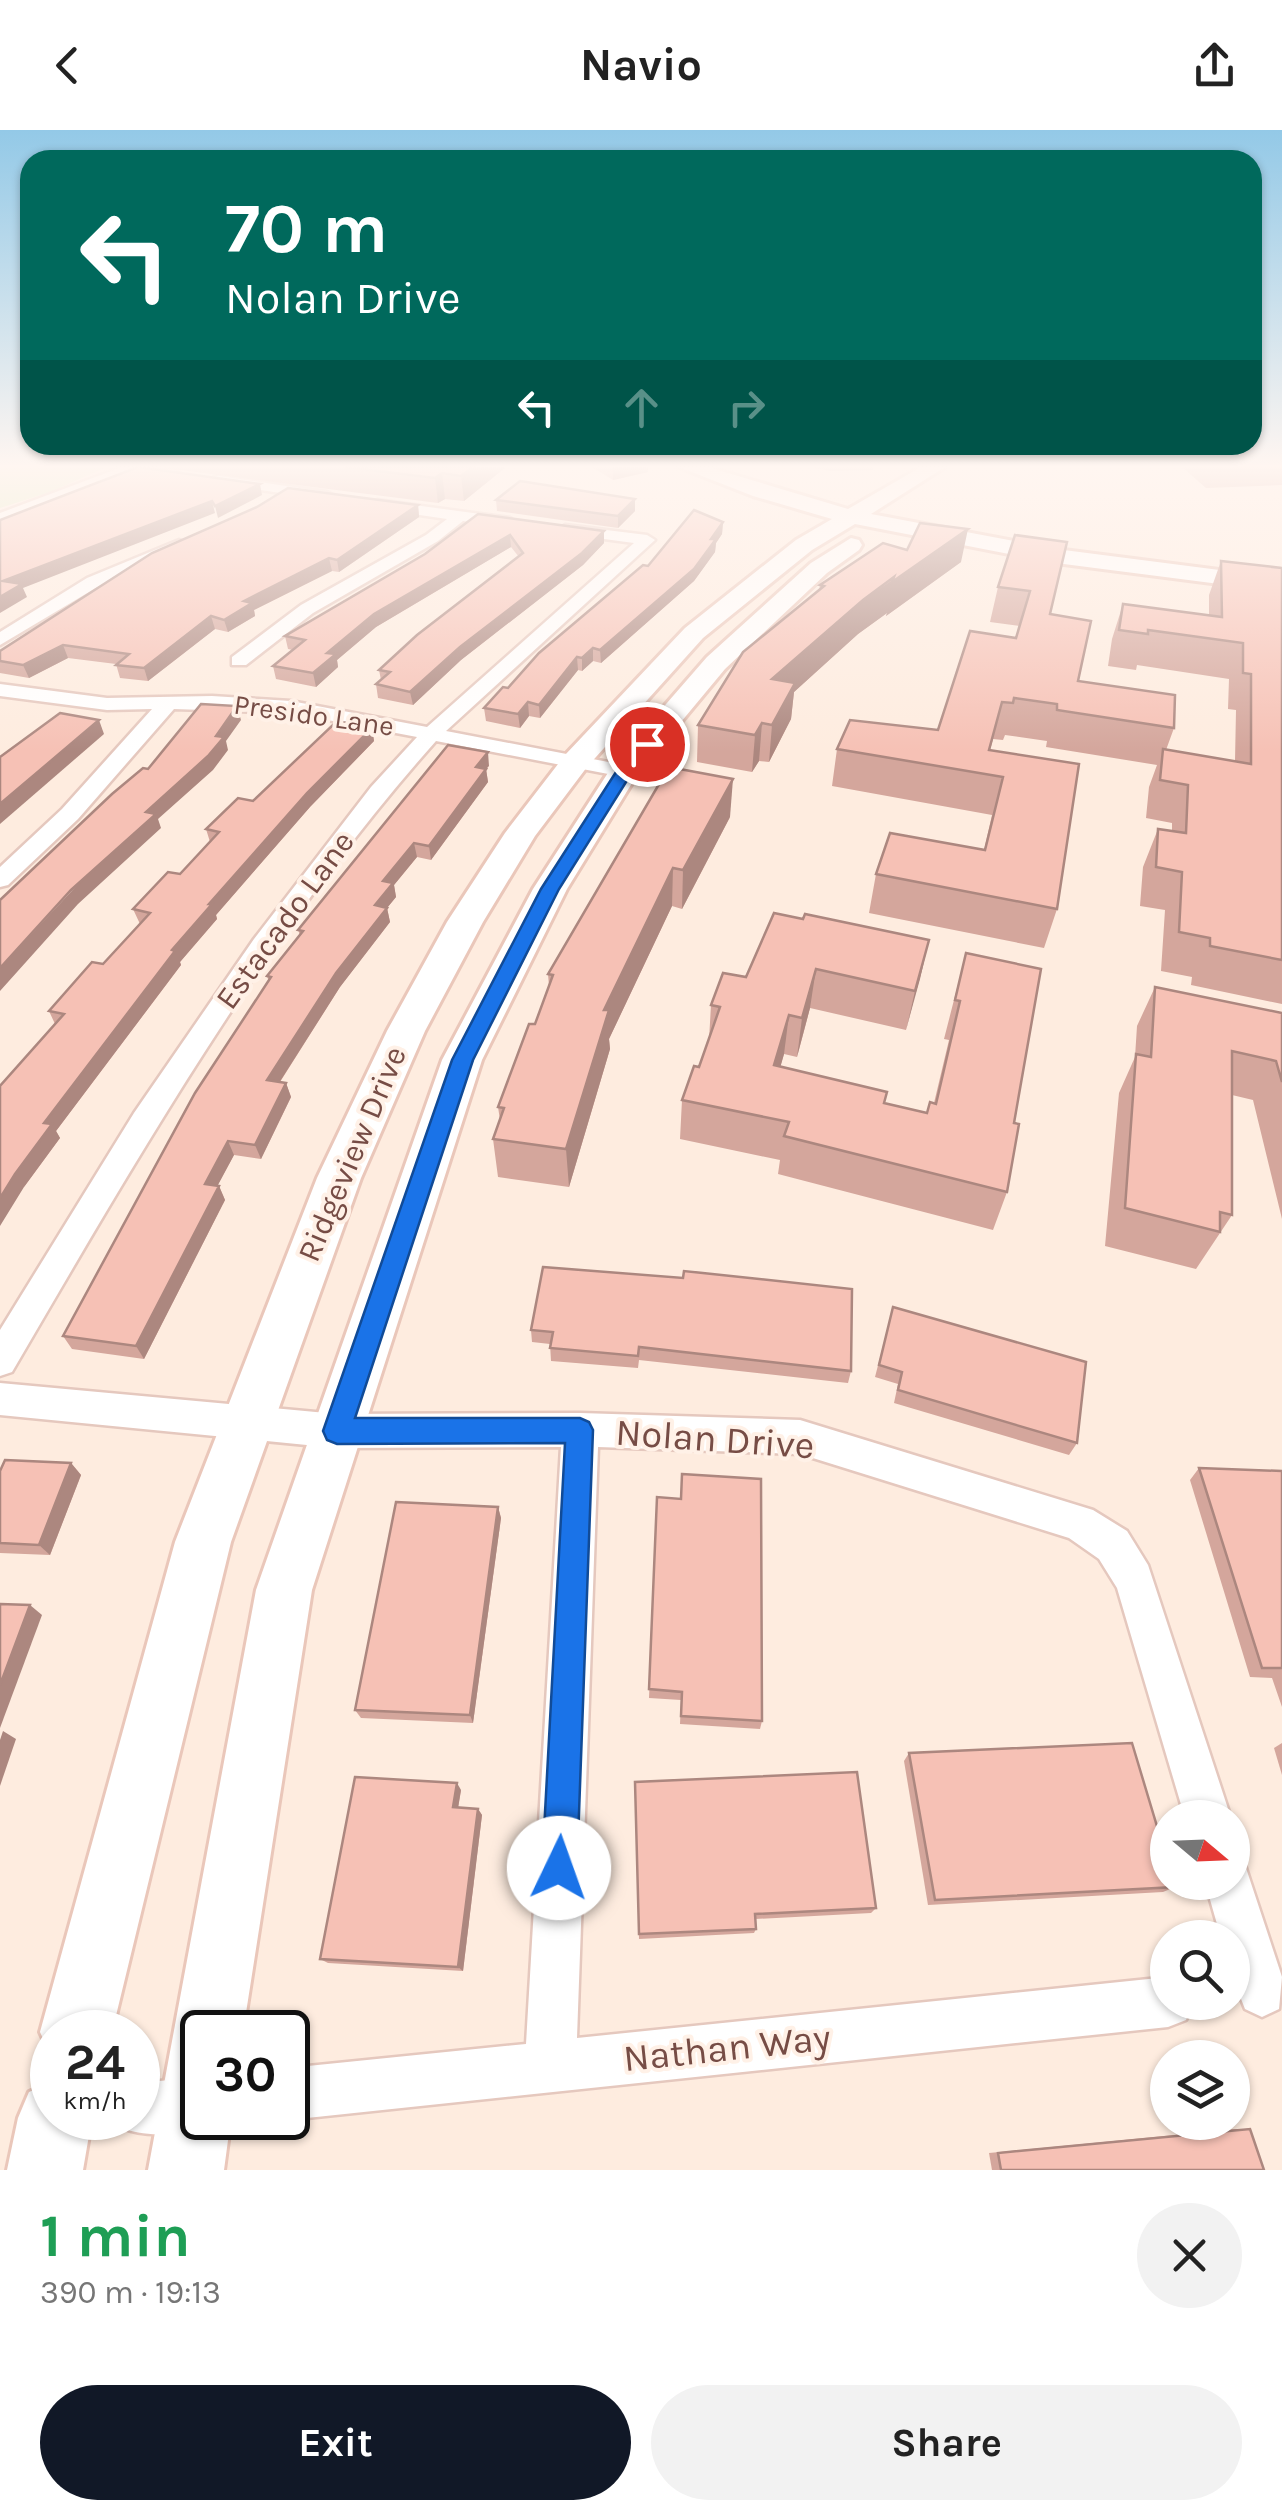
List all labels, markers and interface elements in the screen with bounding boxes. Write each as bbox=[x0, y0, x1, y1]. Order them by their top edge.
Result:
icon: back bbox=[40, 38, 95, 93]
icon: share bbox=[1187, 38, 1242, 93]
text: Navio bbox=[580, 39, 702, 91]
text: 70 m bbox=[225, 188, 388, 270]
icon: left bbox=[60, 190, 190, 320]
text: Nolan Drive bbox=[225, 272, 461, 324]
icon: left bbox=[509, 380, 564, 435]
icon: ahead bbox=[614, 380, 669, 435]
icon: right bbox=[719, 380, 774, 435]
street label: Presido Lane bbox=[232, 687, 396, 743]
pin bbox=[605, 702, 690, 787]
icon: arrive bbox=[620, 717, 675, 772]
street label: Estacado Lane bbox=[208, 824, 362, 1016]
street label: Ridgeview Drive bbox=[290, 1041, 414, 1267]
street label: Nolan Drive bbox=[614, 1410, 816, 1468]
north arrow bbox=[1150, 1800, 1250, 1900]
map controls bbox=[1150, 1800, 1250, 2140]
position arrow bbox=[507, 1816, 611, 1920]
button: search bbox=[1150, 1920, 1250, 2020]
speed limit sign: 30 bbox=[180, 2010, 310, 2140]
street label: Nathan Way bbox=[621, 2015, 833, 2081]
text: 24 bbox=[65, 2033, 125, 2092]
button: layers bbox=[1150, 2040, 1250, 2140]
text: km/h bbox=[63, 2086, 127, 2115]
text: 1 min bbox=[40, 2201, 191, 2271]
button: close bbox=[1137, 2203, 1242, 2308]
text: 390 m · 19:13 bbox=[40, 2274, 221, 2311]
button: Exit bbox=[40, 2385, 631, 2500]
button: Share bbox=[651, 2385, 1242, 2500]

